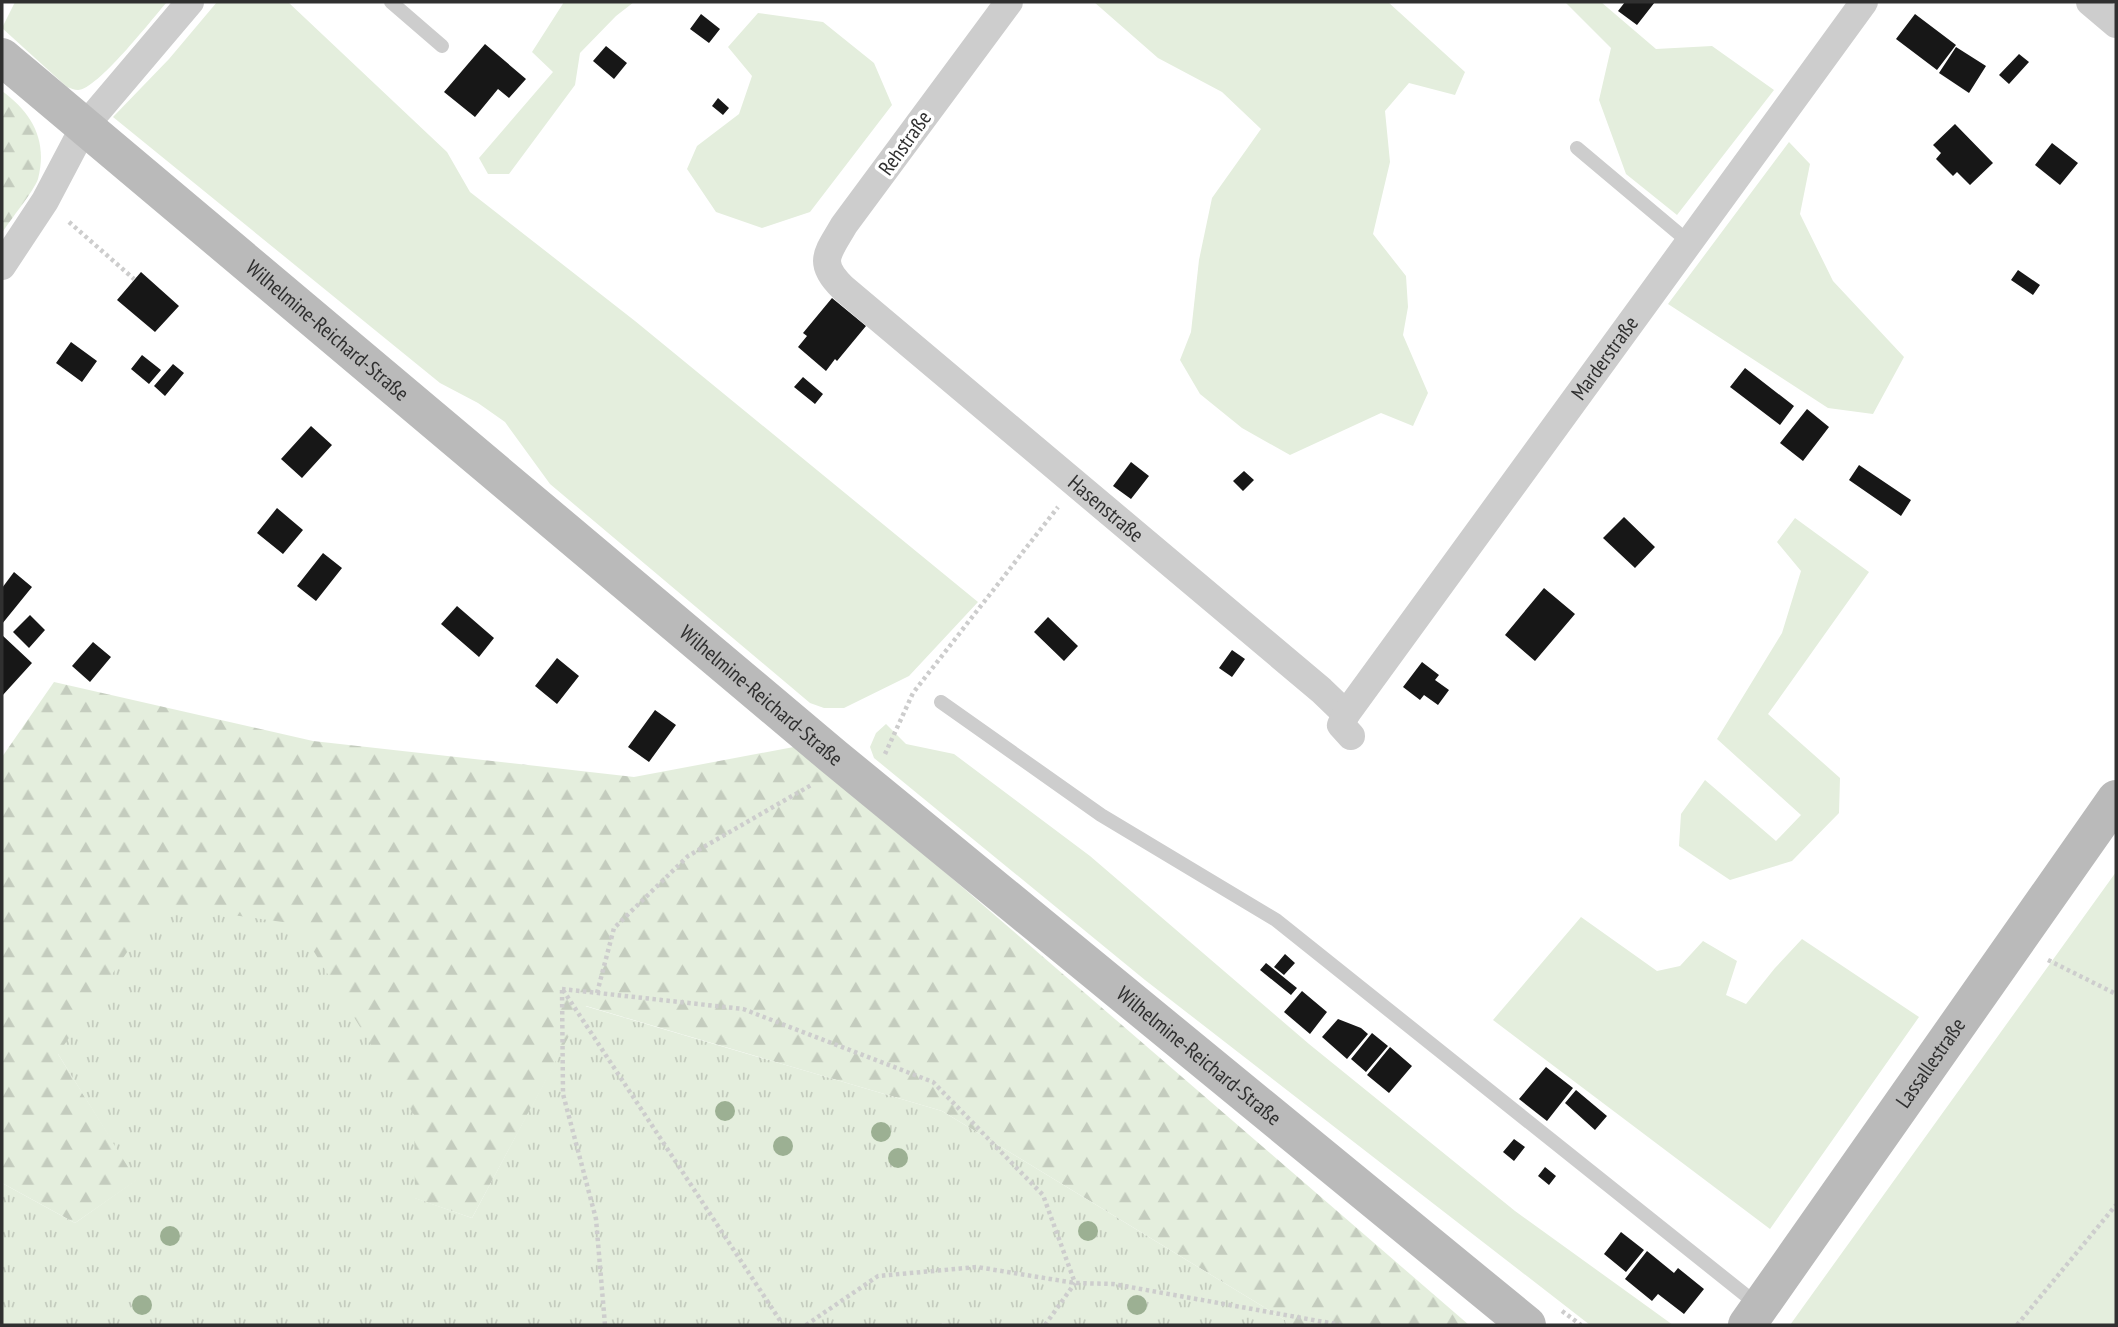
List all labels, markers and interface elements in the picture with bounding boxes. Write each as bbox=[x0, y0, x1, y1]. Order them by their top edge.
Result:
street label: Rehstraße bbox=[872, 105, 937, 180]
street label: Wilhelmine-Reichard-Straße bbox=[240, 254, 415, 407]
street label: Marderstraße bbox=[1565, 311, 1644, 405]
street label: Hasenstraße bbox=[1063, 469, 1149, 548]
street label: Wilhelmine-Reichard-Straße bbox=[674, 619, 849, 772]
street label: Wilhelmine-Reichard-Straße bbox=[1111, 980, 1287, 1131]
street label: Lassallestraße bbox=[1889, 1012, 1971, 1113]

